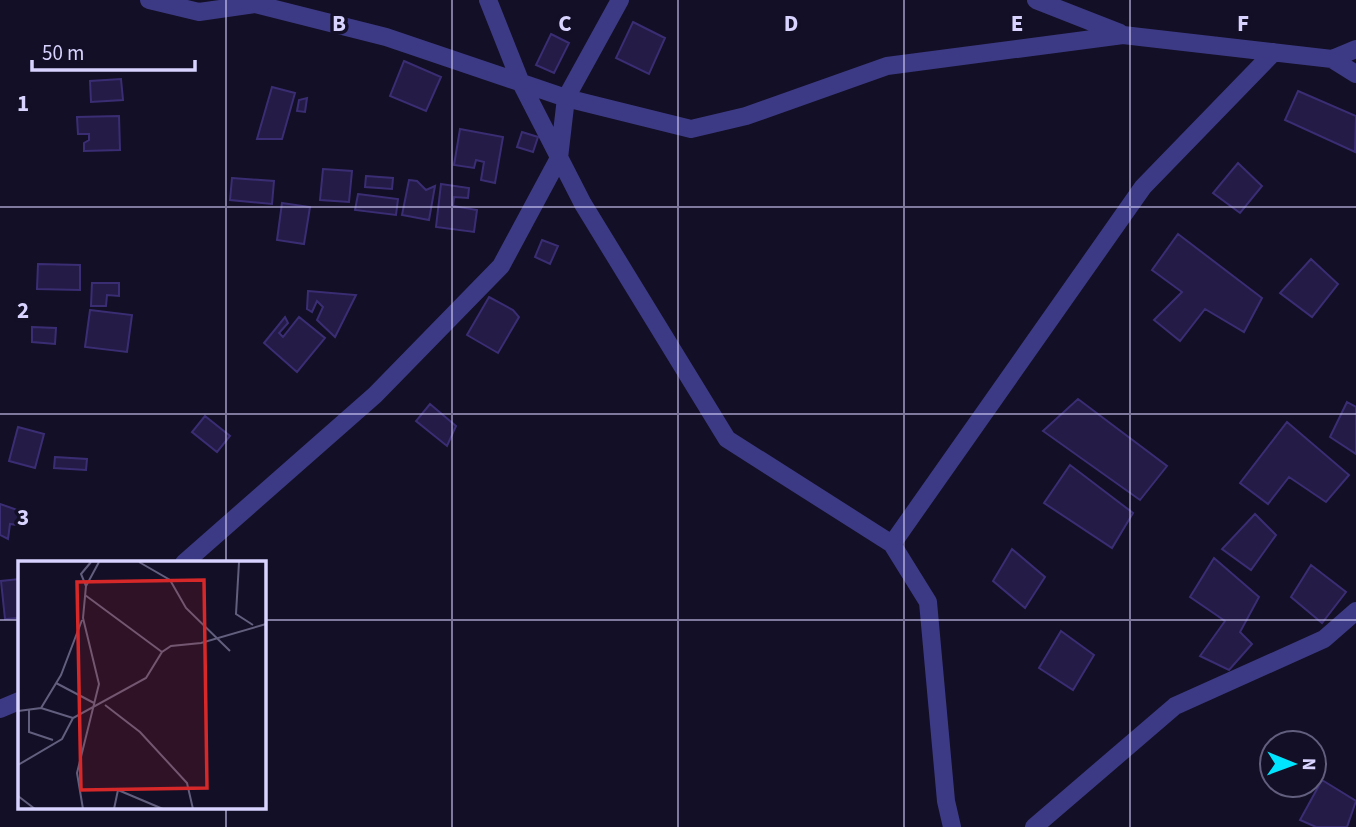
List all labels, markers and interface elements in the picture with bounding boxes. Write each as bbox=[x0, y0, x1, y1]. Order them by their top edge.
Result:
text: B bbox=[332, 7, 346, 40]
text: C bbox=[558, 7, 572, 40]
text: D bbox=[784, 7, 798, 40]
text: E bbox=[1011, 7, 1023, 40]
text: F bbox=[1237, 7, 1249, 40]
scale bar bbox=[32, 28, 194, 72]
text: 50 m bbox=[42, 38, 84, 68]
text: 1 bbox=[17, 87, 29, 120]
text: 2 bbox=[17, 294, 29, 327]
text: 3 bbox=[17, 501, 29, 534]
inset map bbox=[18, 561, 266, 810]
north arrow bbox=[1258, 729, 1328, 799]
text: N bbox=[1295, 758, 1322, 771]

